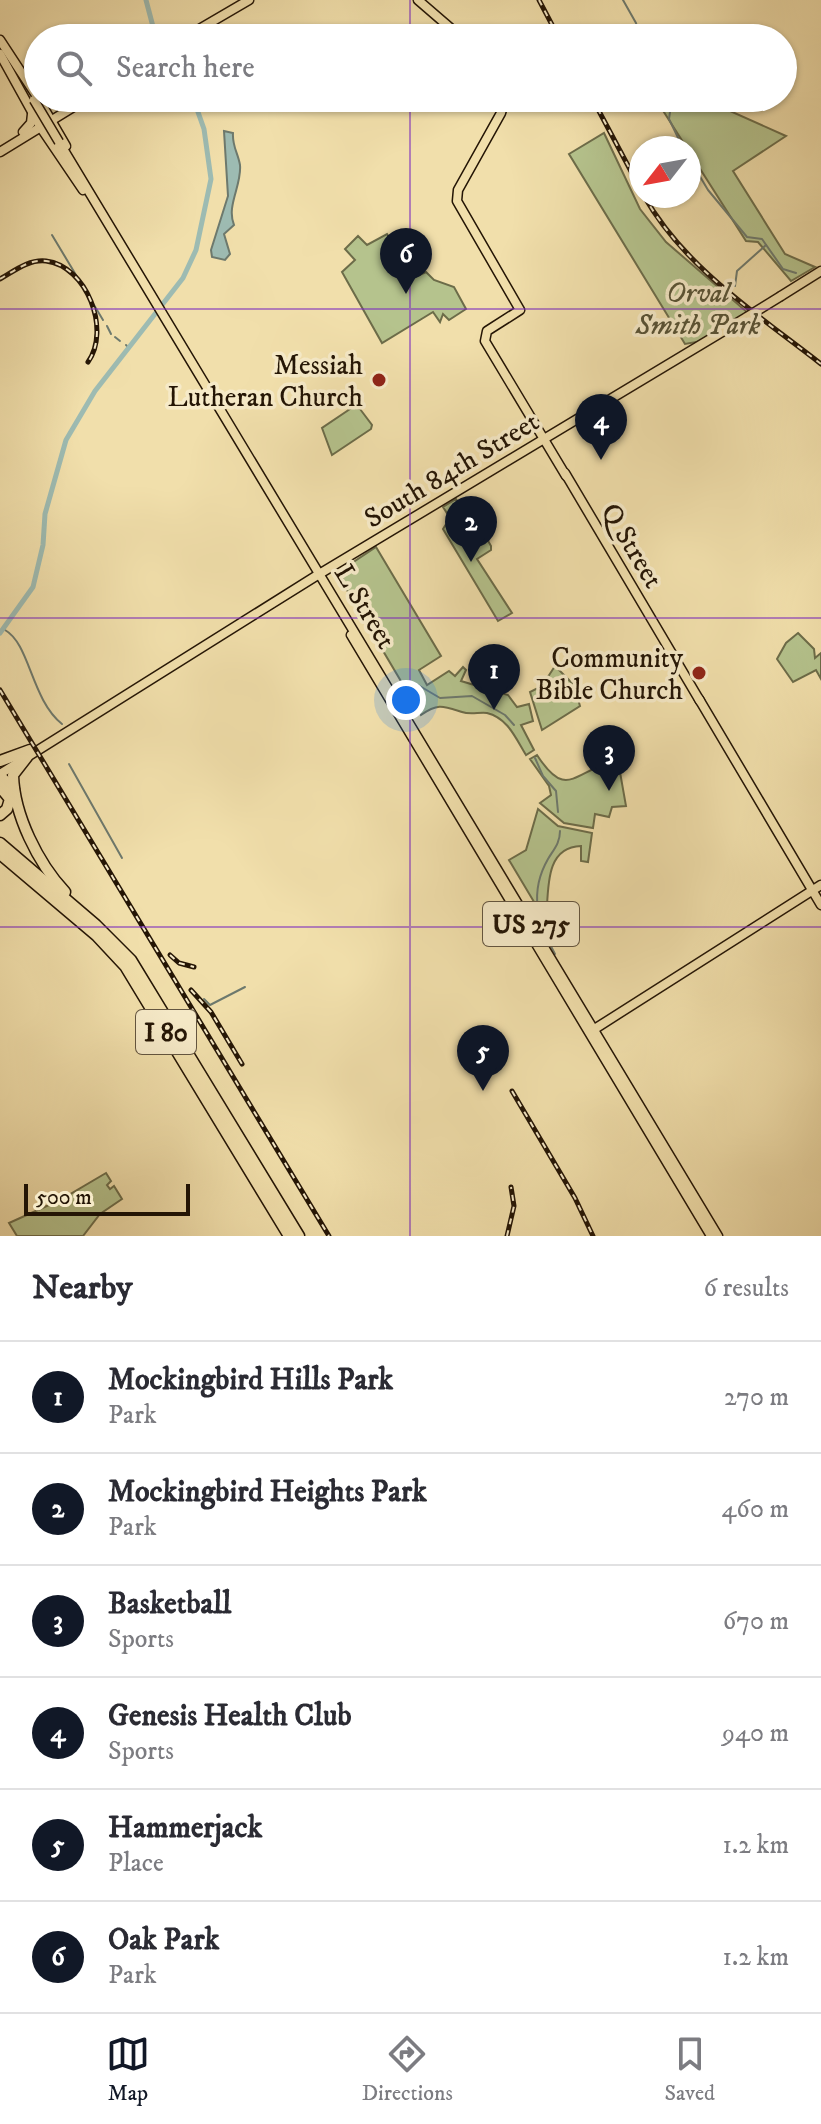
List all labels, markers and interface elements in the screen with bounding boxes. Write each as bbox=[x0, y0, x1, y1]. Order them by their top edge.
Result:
search box bbox=[24, 24, 797, 112]
icon: search bbox=[52, 46, 96, 90]
text: Search here bbox=[116, 50, 255, 87]
north arrow bbox=[629, 136, 701, 208]
pin: 6 bbox=[380, 228, 432, 294]
park label: Orval Smith Park bbox=[634, 276, 761, 343]
place label: Messiah Lutheran Church bbox=[167, 348, 363, 415]
marker: Messiah Lutheran Church bbox=[370, 371, 388, 389]
pin: 4 bbox=[575, 394, 627, 460]
street label: South 84th Street bbox=[358, 404, 545, 536]
pin: 2 bbox=[445, 496, 497, 562]
street label: Q Street bbox=[593, 497, 671, 595]
street label: L Street bbox=[326, 558, 404, 655]
place label: Community Bible Church bbox=[536, 641, 684, 708]
pin: 1 bbox=[468, 644, 520, 710]
marker: Community Bible Church bbox=[690, 664, 708, 682]
your location bbox=[386, 680, 426, 720]
pin: 3 bbox=[583, 725, 635, 791]
road number: US 275 bbox=[483, 902, 579, 946]
road number: I 80 bbox=[136, 1010, 196, 1054]
pin: 5 bbox=[457, 1025, 509, 1091]
scale bar bbox=[24, 1180, 190, 1216]
text: 500 m bbox=[36, 1184, 92, 1211]
text: Nearby bbox=[32, 1267, 133, 1309]
text: 6 results bbox=[703, 1272, 789, 1305]
text: Mockingbird Hills Park bbox=[108, 1362, 393, 1399]
text: 1 bbox=[53, 1381, 63, 1414]
text: 270 m bbox=[724, 1381, 789, 1414]
text: Park bbox=[108, 1399, 157, 1432]
text: Mockingbird Heights Park bbox=[108, 1474, 427, 1511]
text: 2 bbox=[52, 1493, 64, 1526]
text: 460 m bbox=[721, 1493, 789, 1526]
text: Park bbox=[108, 1511, 157, 1544]
text: Basketball bbox=[108, 1586, 231, 1623]
text: 3 bbox=[53, 1605, 63, 1638]
text: 670 m bbox=[723, 1605, 789, 1638]
text: Sports bbox=[108, 1623, 174, 1656]
text: Genesis Health Club bbox=[108, 1698, 352, 1735]
text: 4 bbox=[51, 1717, 65, 1750]
text: 940 m bbox=[722, 1717, 789, 1750]
text: Sports bbox=[108, 1735, 174, 1768]
text: Hammerjack bbox=[108, 1810, 262, 1847]
text: 5 bbox=[52, 1829, 64, 1862]
text: 1.2 km bbox=[723, 1829, 789, 1862]
text: Place bbox=[108, 1847, 164, 1880]
text: Oak Park bbox=[108, 1922, 219, 1959]
text: 6 bbox=[51, 1941, 65, 1974]
text: 1.2 km bbox=[723, 1941, 789, 1974]
text: Park bbox=[108, 1959, 157, 1992]
tab: Map bbox=[106, 2032, 150, 2107]
tab: Directions bbox=[362, 2032, 453, 2107]
tab: Saved bbox=[665, 2032, 715, 2107]

